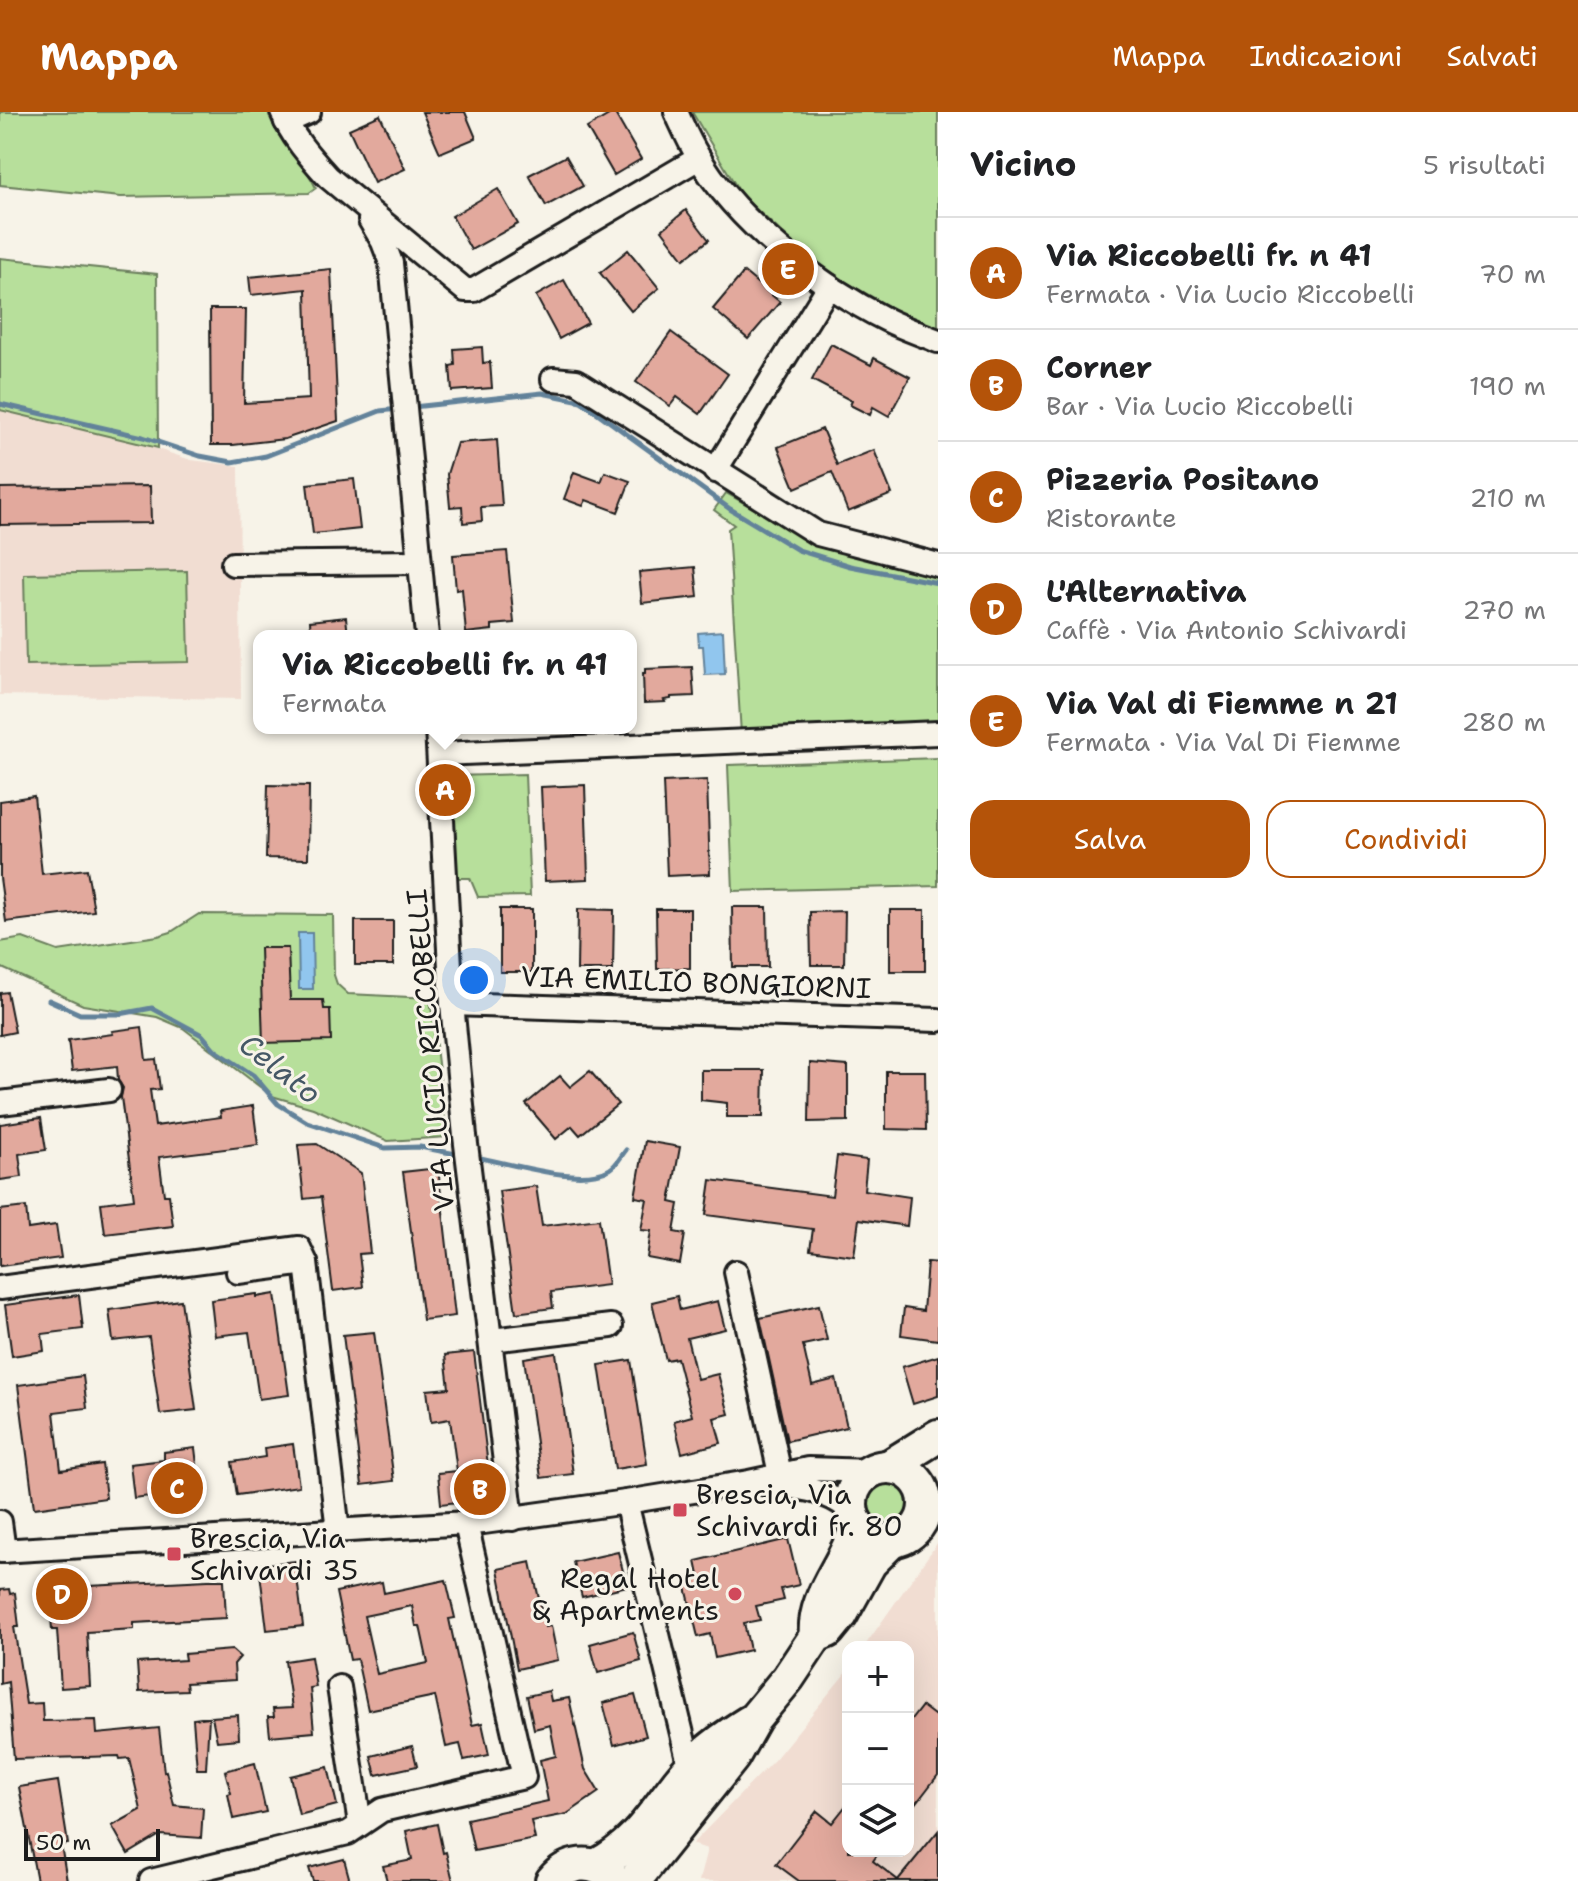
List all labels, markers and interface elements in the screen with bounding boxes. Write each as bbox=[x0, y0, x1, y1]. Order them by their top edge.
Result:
text: Mappa bbox=[40, 31, 178, 82]
text: Mappa bbox=[1112, 37, 1205, 75]
text: Indicazioni bbox=[1249, 37, 1403, 75]
text: Salvati bbox=[1447, 37, 1538, 75]
text: Vicino bbox=[970, 141, 1077, 187]
text: 5 risultati bbox=[1423, 147, 1546, 182]
text: Via Riccobelli fr. n 41 bbox=[1046, 235, 1372, 276]
pin: E bbox=[762, 239, 814, 299]
text: A bbox=[986, 256, 1006, 291]
text: 70 m bbox=[1479, 256, 1546, 291]
text: Fermata · Via Lucio Riccobelli bbox=[1046, 276, 1415, 311]
text: Corner bbox=[1046, 347, 1152, 388]
text: B bbox=[988, 368, 1004, 403]
text: 190 m bbox=[1469, 368, 1546, 403]
text: Bar · Via Lucio Riccobelli bbox=[1046, 388, 1354, 423]
text: Pizzeria Positano bbox=[1046, 459, 1319, 500]
text: C bbox=[988, 480, 1004, 515]
text: 210 m bbox=[1469, 480, 1546, 515]
text: Ristorante bbox=[1046, 500, 1177, 535]
text: L'Alternativa bbox=[1046, 571, 1246, 612]
text: D bbox=[987, 592, 1005, 627]
text: 270 m bbox=[1463, 592, 1546, 627]
text: Caffè · Via Antonio Schivardi bbox=[1046, 612, 1407, 647]
popup bbox=[253, 630, 637, 734]
text: Via Riccobelli fr. n 41 bbox=[282, 644, 608, 685]
text: Via Val di Fiemme n 21 bbox=[1046, 683, 1398, 724]
text: Fermata bbox=[282, 685, 386, 720]
text: E bbox=[987, 704, 1005, 739]
text: 280 m bbox=[1461, 704, 1546, 739]
text: Fermata · Via Val Di Fiemme bbox=[1046, 724, 1401, 759]
pin: A bbox=[419, 760, 471, 820]
button: Salva bbox=[970, 800, 1250, 878]
button: Condividi bbox=[1266, 800, 1546, 878]
street label: VIA LUCIO RICCOBELLI bbox=[397, 887, 463, 1213]
street label: VIA EMILIO BONGIORNI bbox=[520, 957, 872, 1007]
your location bbox=[454, 960, 494, 1000]
water label: Celato bbox=[231, 1024, 330, 1114]
pin: C bbox=[151, 1458, 203, 1518]
pin: B bbox=[454, 1459, 506, 1519]
place label: Brescia, Via Schivardi fr. 80 bbox=[696, 1475, 903, 1545]
marker: Brescia, Via Schivardi fr. 80 bbox=[671, 1501, 689, 1519]
place label: Brescia, Via Schivardi 35 bbox=[190, 1519, 358, 1589]
marker: Brescia, Via Schivardi 35 bbox=[165, 1545, 183, 1563]
place label: Regal Hotel & Apartments bbox=[532, 1559, 720, 1629]
pin: D bbox=[36, 1564, 88, 1624]
marker: Regal Hotel & Apartments bbox=[726, 1585, 744, 1603]
map controls bbox=[842, 1641, 914, 1857]
button: + bbox=[842, 1641, 914, 1713]
button: − bbox=[842, 1713, 914, 1785]
button: layers bbox=[842, 1785, 914, 1857]
scale bar bbox=[24, 1825, 160, 1861]
text: 50 m bbox=[36, 1828, 91, 1857]

